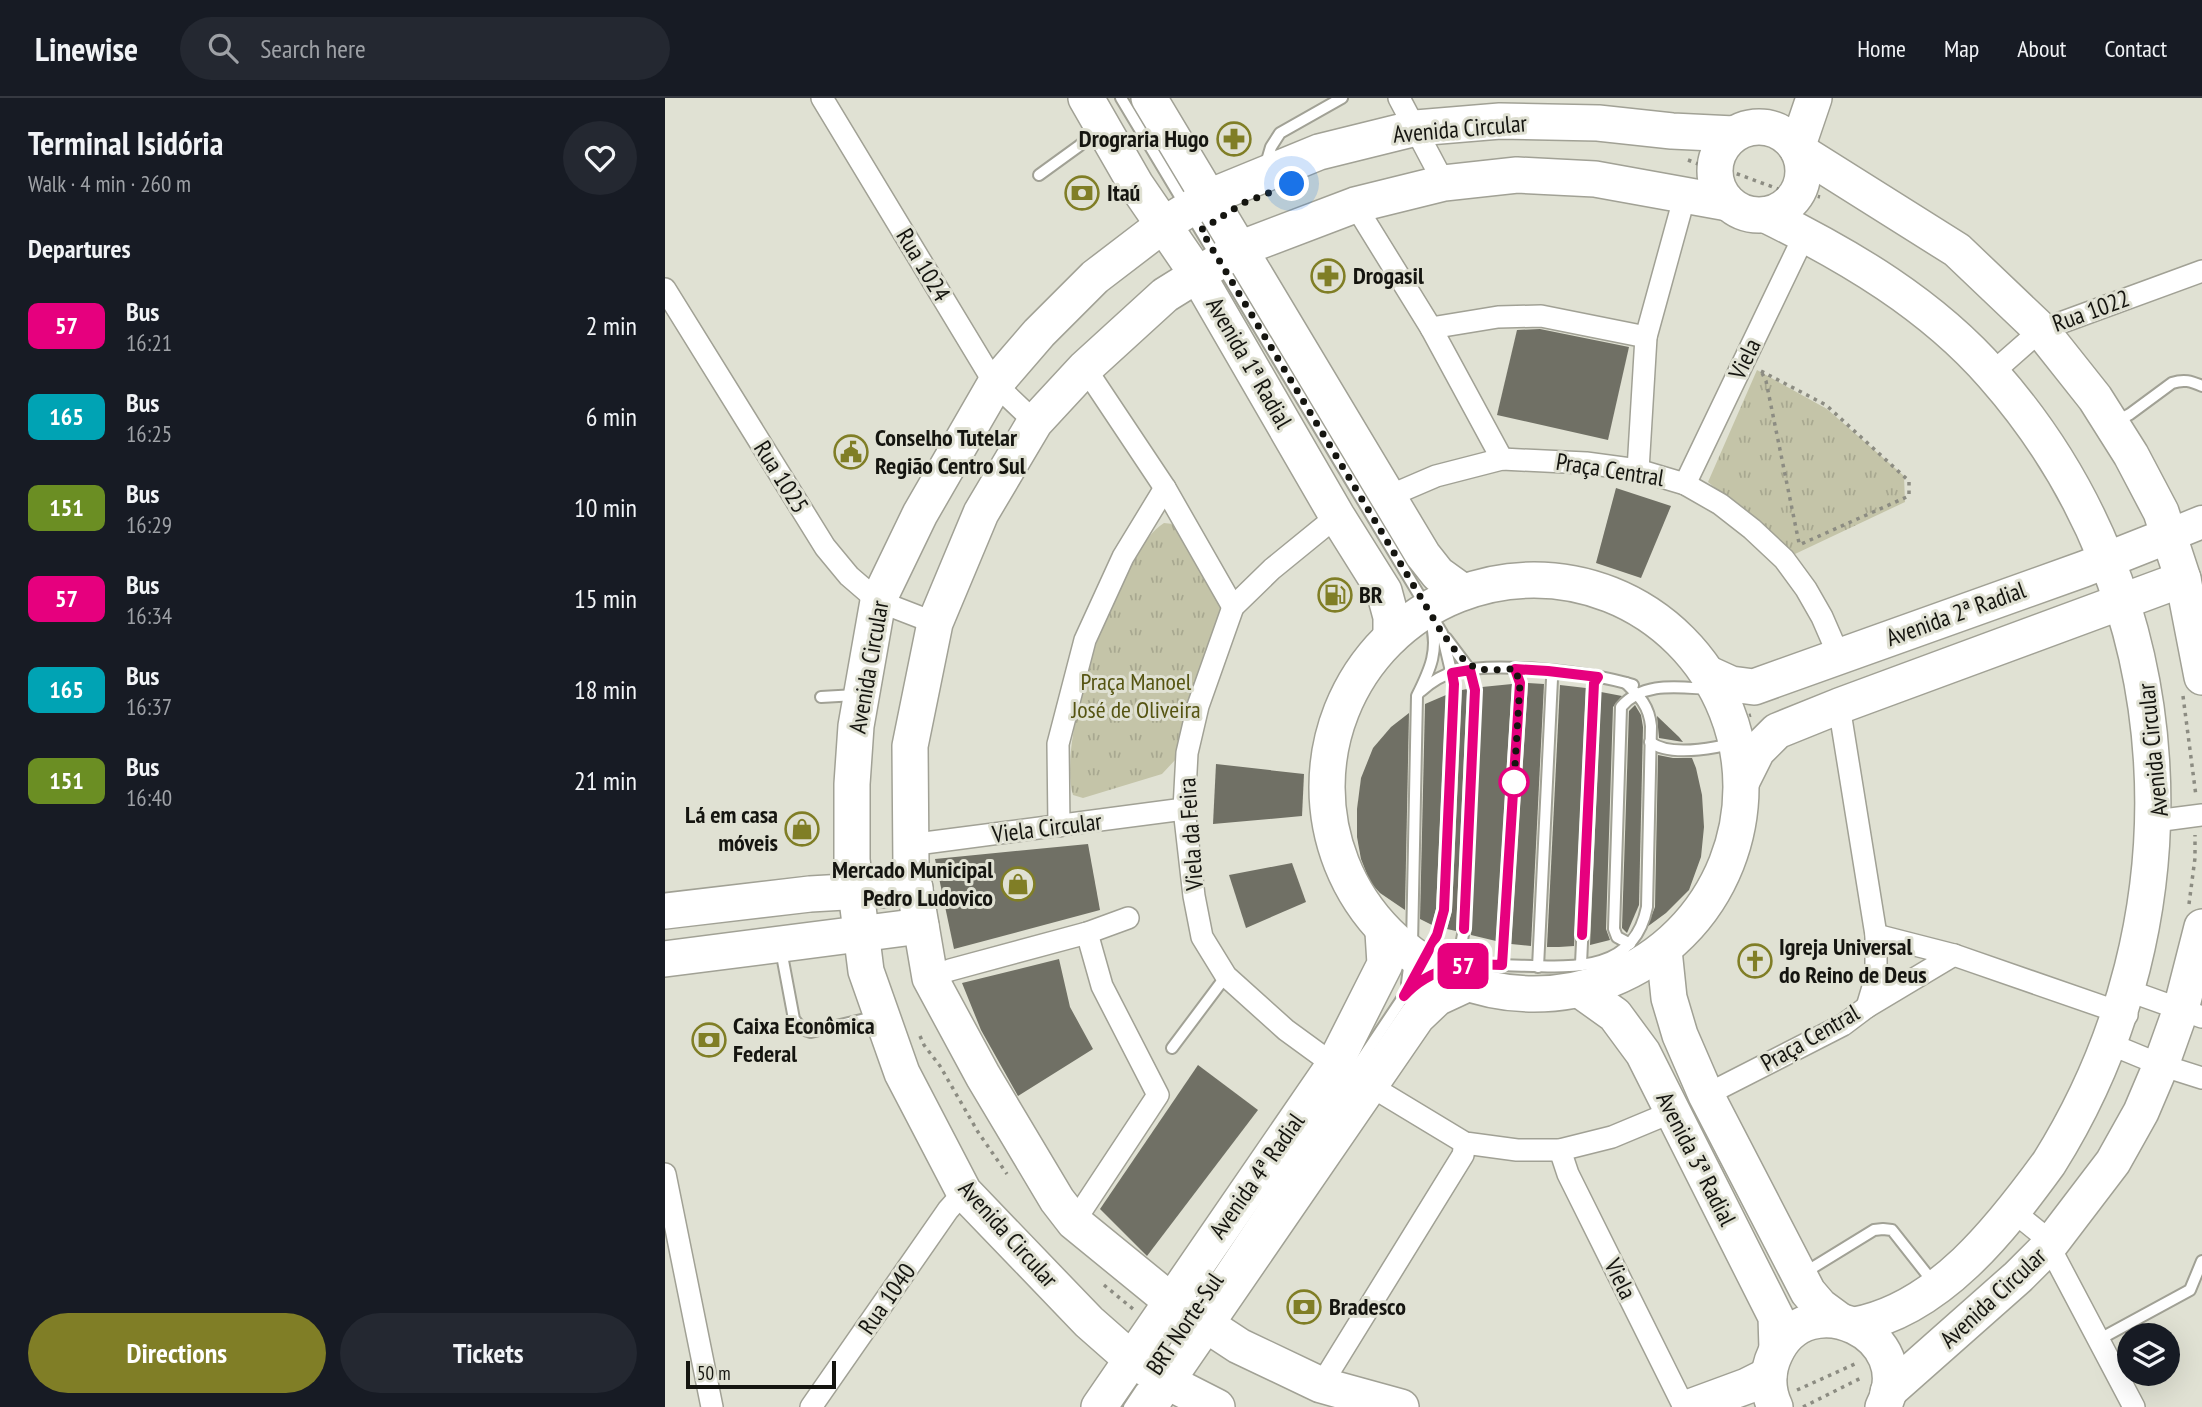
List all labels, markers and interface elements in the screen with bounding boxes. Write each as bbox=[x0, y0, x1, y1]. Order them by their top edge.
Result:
search box bbox=[180, 17, 670, 80]
text: Linewise bbox=[35, 27, 138, 70]
icon: search bbox=[204, 29, 242, 67]
text: Search here bbox=[260, 32, 366, 65]
text: Home bbox=[1857, 33, 1906, 64]
text: Map bbox=[1944, 33, 1979, 64]
text: About bbox=[2017, 33, 2066, 64]
text: Contact bbox=[2104, 33, 2167, 64]
street label: Avenida Circular bbox=[1392, 107, 1529, 150]
pharmacy icon: Drograria Hugo bbox=[1215, 120, 1253, 158]
text: Terminal Isidória bbox=[28, 121, 223, 164]
button: heart bbox=[563, 121, 637, 195]
place label: Drograria Hugo bbox=[1079, 123, 1209, 154]
your location bbox=[1274, 166, 1309, 201]
text: Walk · 4 min · 260 m bbox=[28, 169, 191, 198]
bank icon: Itaú bbox=[1063, 174, 1101, 212]
place label: Itaú bbox=[1107, 177, 1140, 208]
street label: Rua 1024 bbox=[890, 223, 957, 307]
text: Departures bbox=[28, 232, 131, 265]
pharmacy icon: Drogasil bbox=[1309, 257, 1347, 295]
place label: Drogasil bbox=[1353, 260, 1424, 291]
street label: Rua 1022 bbox=[2048, 282, 2134, 339]
street label: Avenida 1ª Radial bbox=[1199, 292, 1300, 434]
text: Bus bbox=[126, 295, 159, 328]
text: 2 min bbox=[586, 309, 637, 342]
text: 57 bbox=[55, 310, 78, 341]
text: 16:21 bbox=[126, 328, 172, 357]
street label: Viela bbox=[1721, 333, 1768, 385]
text: Bus bbox=[126, 386, 159, 419]
text: 6 min bbox=[586, 400, 637, 433]
text: 165 bbox=[49, 401, 84, 432]
text: 16:25 bbox=[126, 419, 172, 448]
place label: Conselho Tutelar Região Centro Sul bbox=[875, 422, 1026, 481]
public building icon: Conselho Tutelar Região Centro Sul bbox=[832, 433, 870, 471]
street label: Rua 1025 bbox=[747, 435, 816, 519]
street label: Praça Central bbox=[1554, 446, 1667, 493]
text: Bus bbox=[126, 477, 159, 510]
text: 10 min bbox=[574, 491, 637, 524]
text: 151 bbox=[49, 492, 84, 523]
text: 16:29 bbox=[126, 510, 172, 539]
text: Bus bbox=[126, 568, 159, 601]
street label: Avenida 2ª Radial bbox=[1882, 574, 2030, 653]
fuel station icon: BR bbox=[1316, 576, 1354, 614]
place label: BR bbox=[1359, 579, 1383, 610]
text: 15 min bbox=[574, 582, 637, 615]
text: 57 bbox=[55, 583, 78, 614]
street label: Avenida Circular bbox=[842, 598, 895, 736]
text: 16:34 bbox=[126, 601, 172, 630]
text: Bus bbox=[126, 659, 159, 692]
park label: Praça Manoel José de Oliveira bbox=[1070, 666, 1201, 725]
text: 18 min bbox=[574, 673, 637, 706]
text: 165 bbox=[49, 674, 84, 705]
street label: Avenida Circular bbox=[2130, 681, 2175, 818]
text: 16:37 bbox=[126, 692, 172, 721]
text: Bus bbox=[126, 750, 159, 783]
text: 21 min bbox=[574, 764, 637, 797]
text: 151 bbox=[49, 765, 84, 796]
unlabelled marker bbox=[1499, 767, 1529, 797]
street label: Viela da Feira bbox=[1171, 777, 1210, 892]
text: 16:40 bbox=[126, 783, 172, 812]
place label: Lá em casa móveis bbox=[685, 799, 778, 858]
street label: Viela Circular bbox=[989, 805, 1104, 850]
shop icon: Lá em casa móveis bbox=[783, 810, 821, 848]
place label: Mercado Municipal Pedro Ludovico bbox=[832, 854, 993, 913]
shop icon: Mercado Municipal Pedro Ludovico bbox=[999, 865, 1037, 903]
place label: Igreja Universal do Reino de Deus bbox=[1779, 931, 1927, 990]
church icon: Igreja Universal do Reino de Deus bbox=[1736, 942, 1774, 980]
line badge: 57 bbox=[1431, 943, 1495, 989]
text: 57 bbox=[1452, 950, 1474, 981]
street label: Praça Central bbox=[1755, 997, 1865, 1078]
place label: Caixa Econômica Federal bbox=[733, 1010, 875, 1069]
bank icon: Caixa Econômica Federal bbox=[690, 1021, 728, 1059]
street label: Avenida 3ª Radial bbox=[1649, 1087, 1744, 1231]
street label: Avenida 4ª Radial bbox=[1202, 1107, 1311, 1244]
street label: Avenida Circular bbox=[952, 1173, 1065, 1294]
street label: Avenida Circular bbox=[1933, 1240, 2053, 1355]
street label: Viela bbox=[1597, 1252, 1643, 1304]
street label: Rua 1040 bbox=[851, 1257, 922, 1340]
street label: BRT Norte-Sul bbox=[1139, 1266, 1230, 1381]
bank icon: Bradesco bbox=[1285, 1288, 1323, 1326]
place label: Bradesco bbox=[1329, 1291, 1406, 1322]
button: Directions bbox=[28, 1313, 326, 1393]
button: Tickets bbox=[340, 1313, 637, 1393]
map controls bbox=[2117, 1323, 2180, 1386]
button: layers bbox=[2117, 1323, 2180, 1386]
scale bar bbox=[686, 1358, 837, 1390]
text: 50 m bbox=[697, 1361, 731, 1385]

